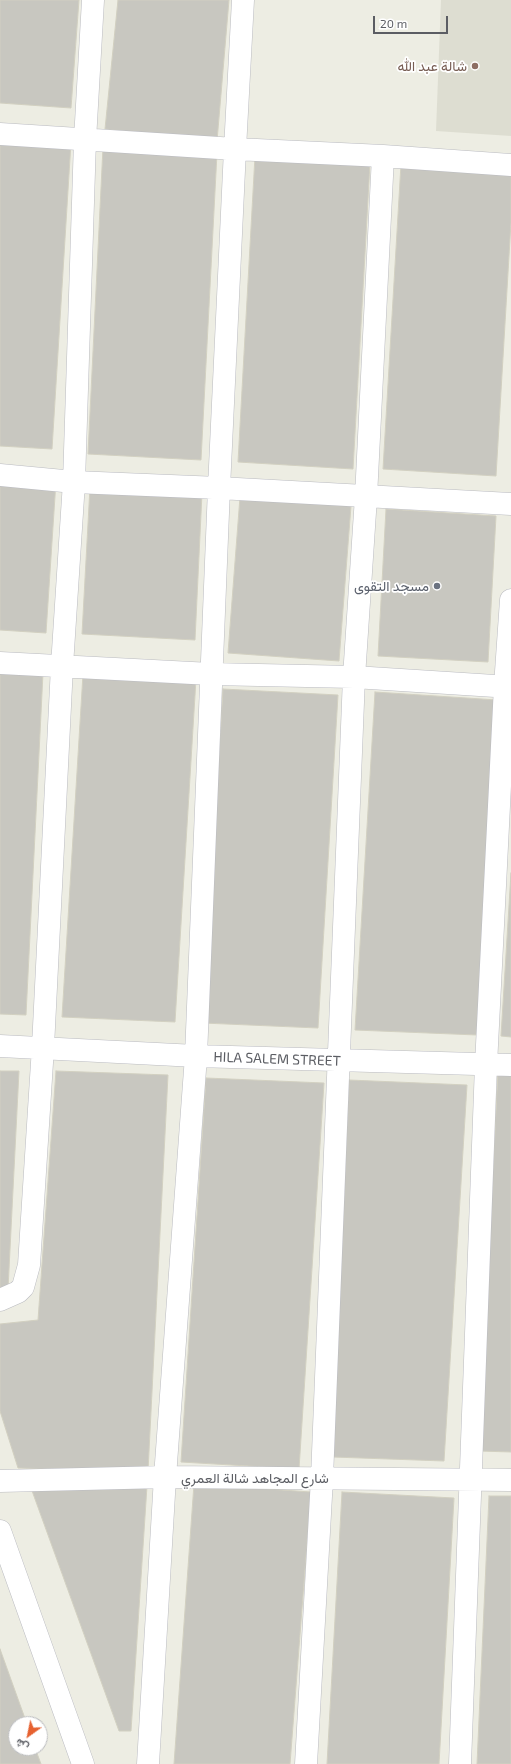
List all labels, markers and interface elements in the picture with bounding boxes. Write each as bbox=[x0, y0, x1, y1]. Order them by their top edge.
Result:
scale bar bbox=[375, 8, 450, 34]
text: 20 m bbox=[380, 16, 407, 30]
place label: شالة عبد الله bbox=[398, 58, 467, 74]
marker: شالة عبد الله bbox=[470, 61, 480, 71]
place label: مسجد التقوى bbox=[354, 578, 429, 594]
marker: مسجد التقوى bbox=[432, 581, 442, 591]
street label: HILA SALEM STREET bbox=[213, 1048, 341, 1070]
street label: شارع المجاهد شالة العمري bbox=[181, 1470, 329, 1486]
north arrow bbox=[8, 1716, 48, 1756]
text: ش bbox=[13, 1737, 31, 1755]

